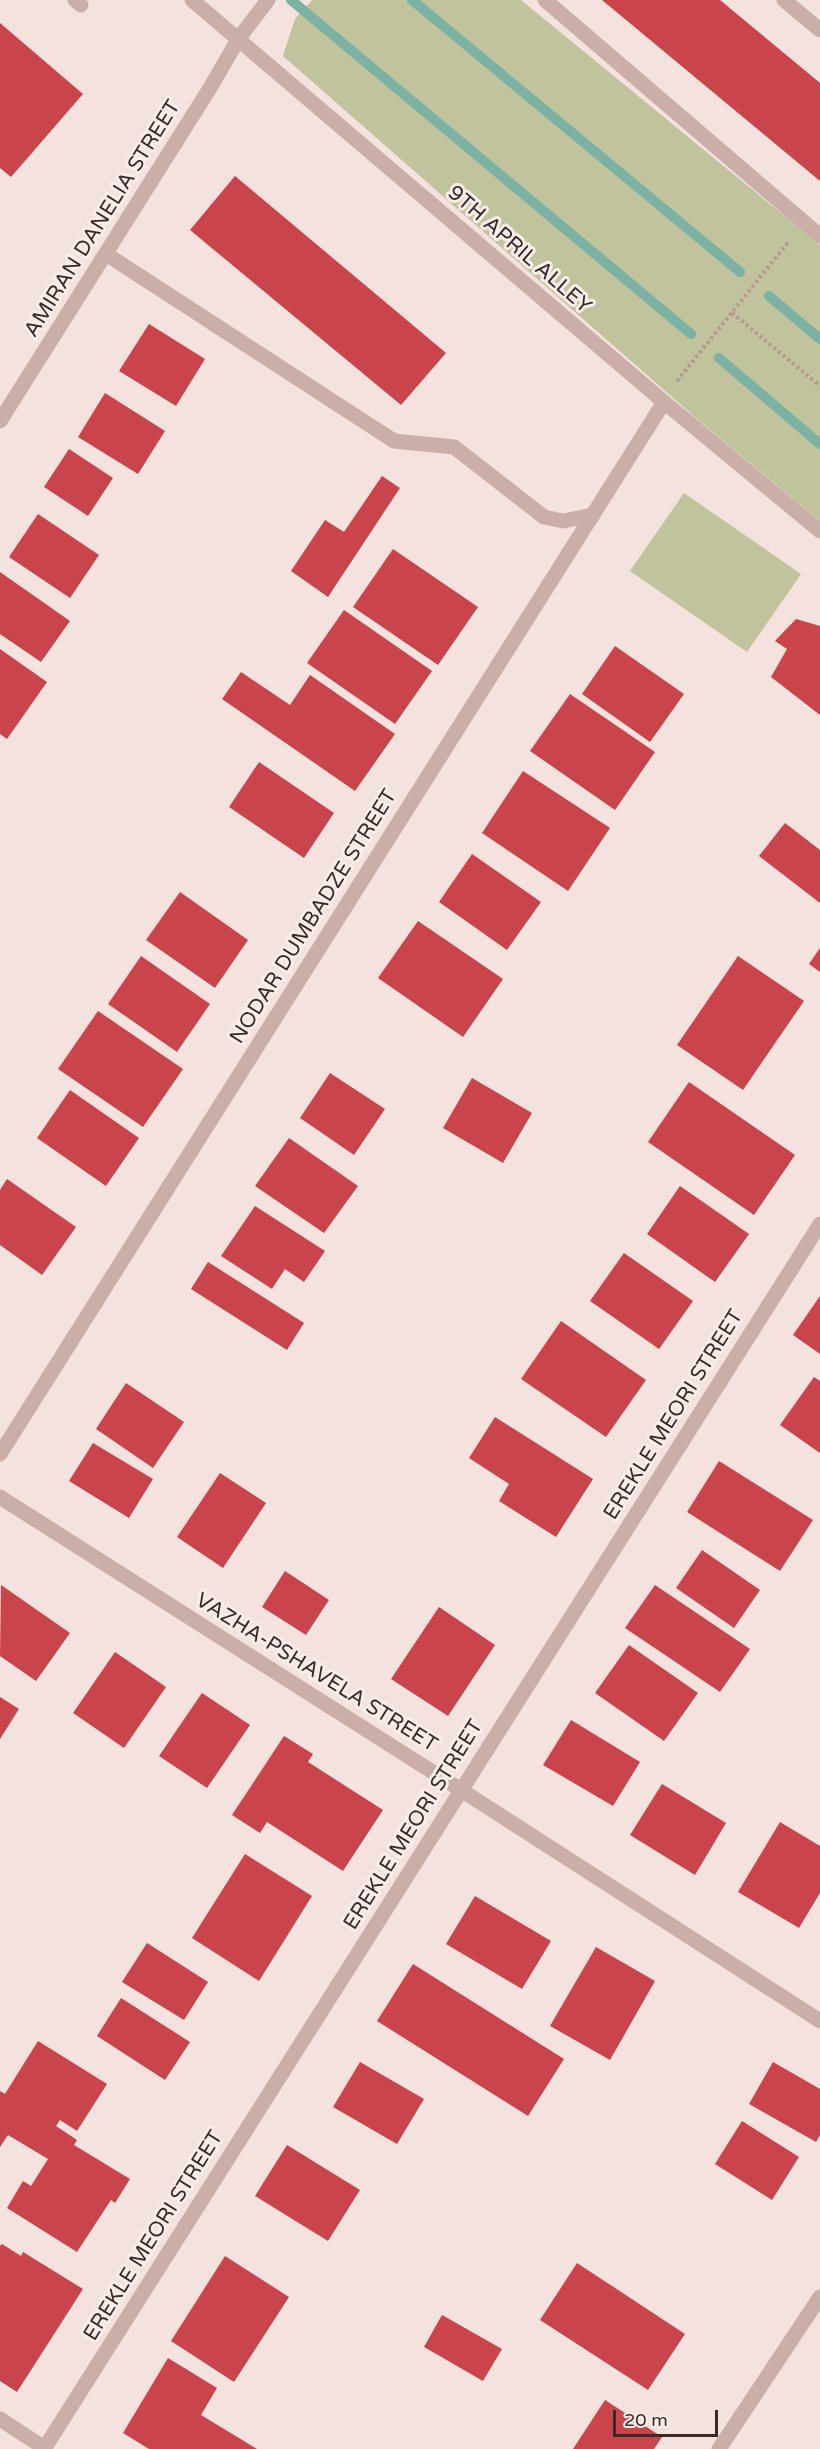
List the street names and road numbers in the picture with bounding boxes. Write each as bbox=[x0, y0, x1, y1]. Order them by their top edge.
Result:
street label: AMIRAN DANELIA STREET bbox=[19, 96, 187, 342]
street label: 9TH APRIL ALLEY bbox=[442, 181, 596, 319]
street label: NODAR DUMBADZE STREET bbox=[225, 785, 403, 1049]
street label: EREKLE MEORI STREET bbox=[599, 1305, 749, 1525]
street label: VAZHA-PSHAVELA STREET bbox=[190, 1588, 442, 1758]
street label: EREKLE MEORI STREET bbox=[339, 1715, 489, 1935]
street label: EREKLE MEORI STREET bbox=[79, 2126, 229, 2346]

